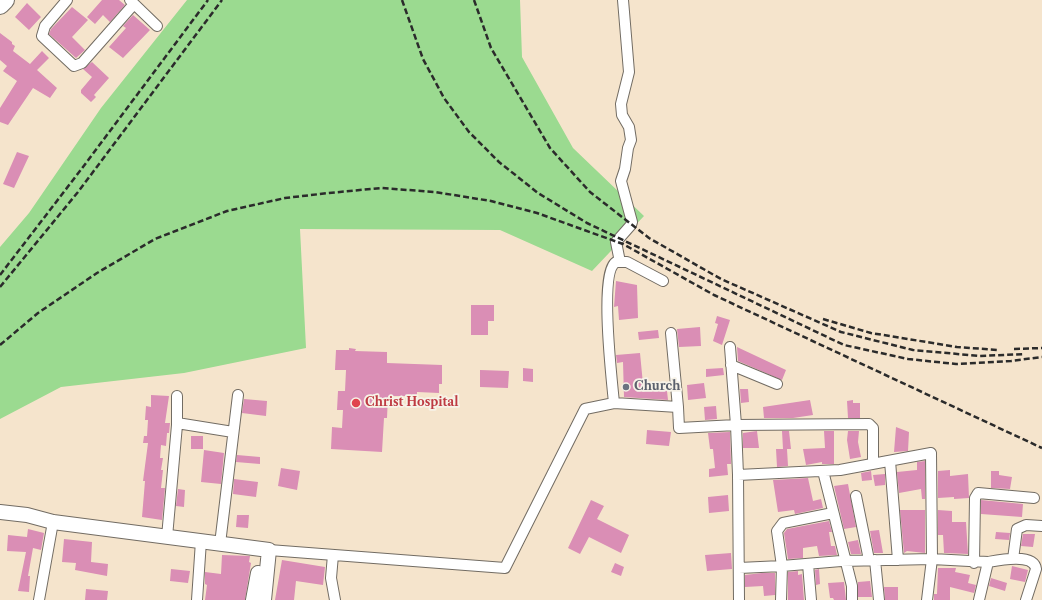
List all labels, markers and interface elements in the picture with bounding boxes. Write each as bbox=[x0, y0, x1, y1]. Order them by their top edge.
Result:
place label: Church bbox=[634, 380, 680, 394]
marker: Church bbox=[621, 382, 631, 392]
place label: Christ Hospital bbox=[365, 396, 459, 410]
marker: Christ Hospital bbox=[350, 397, 362, 409]

